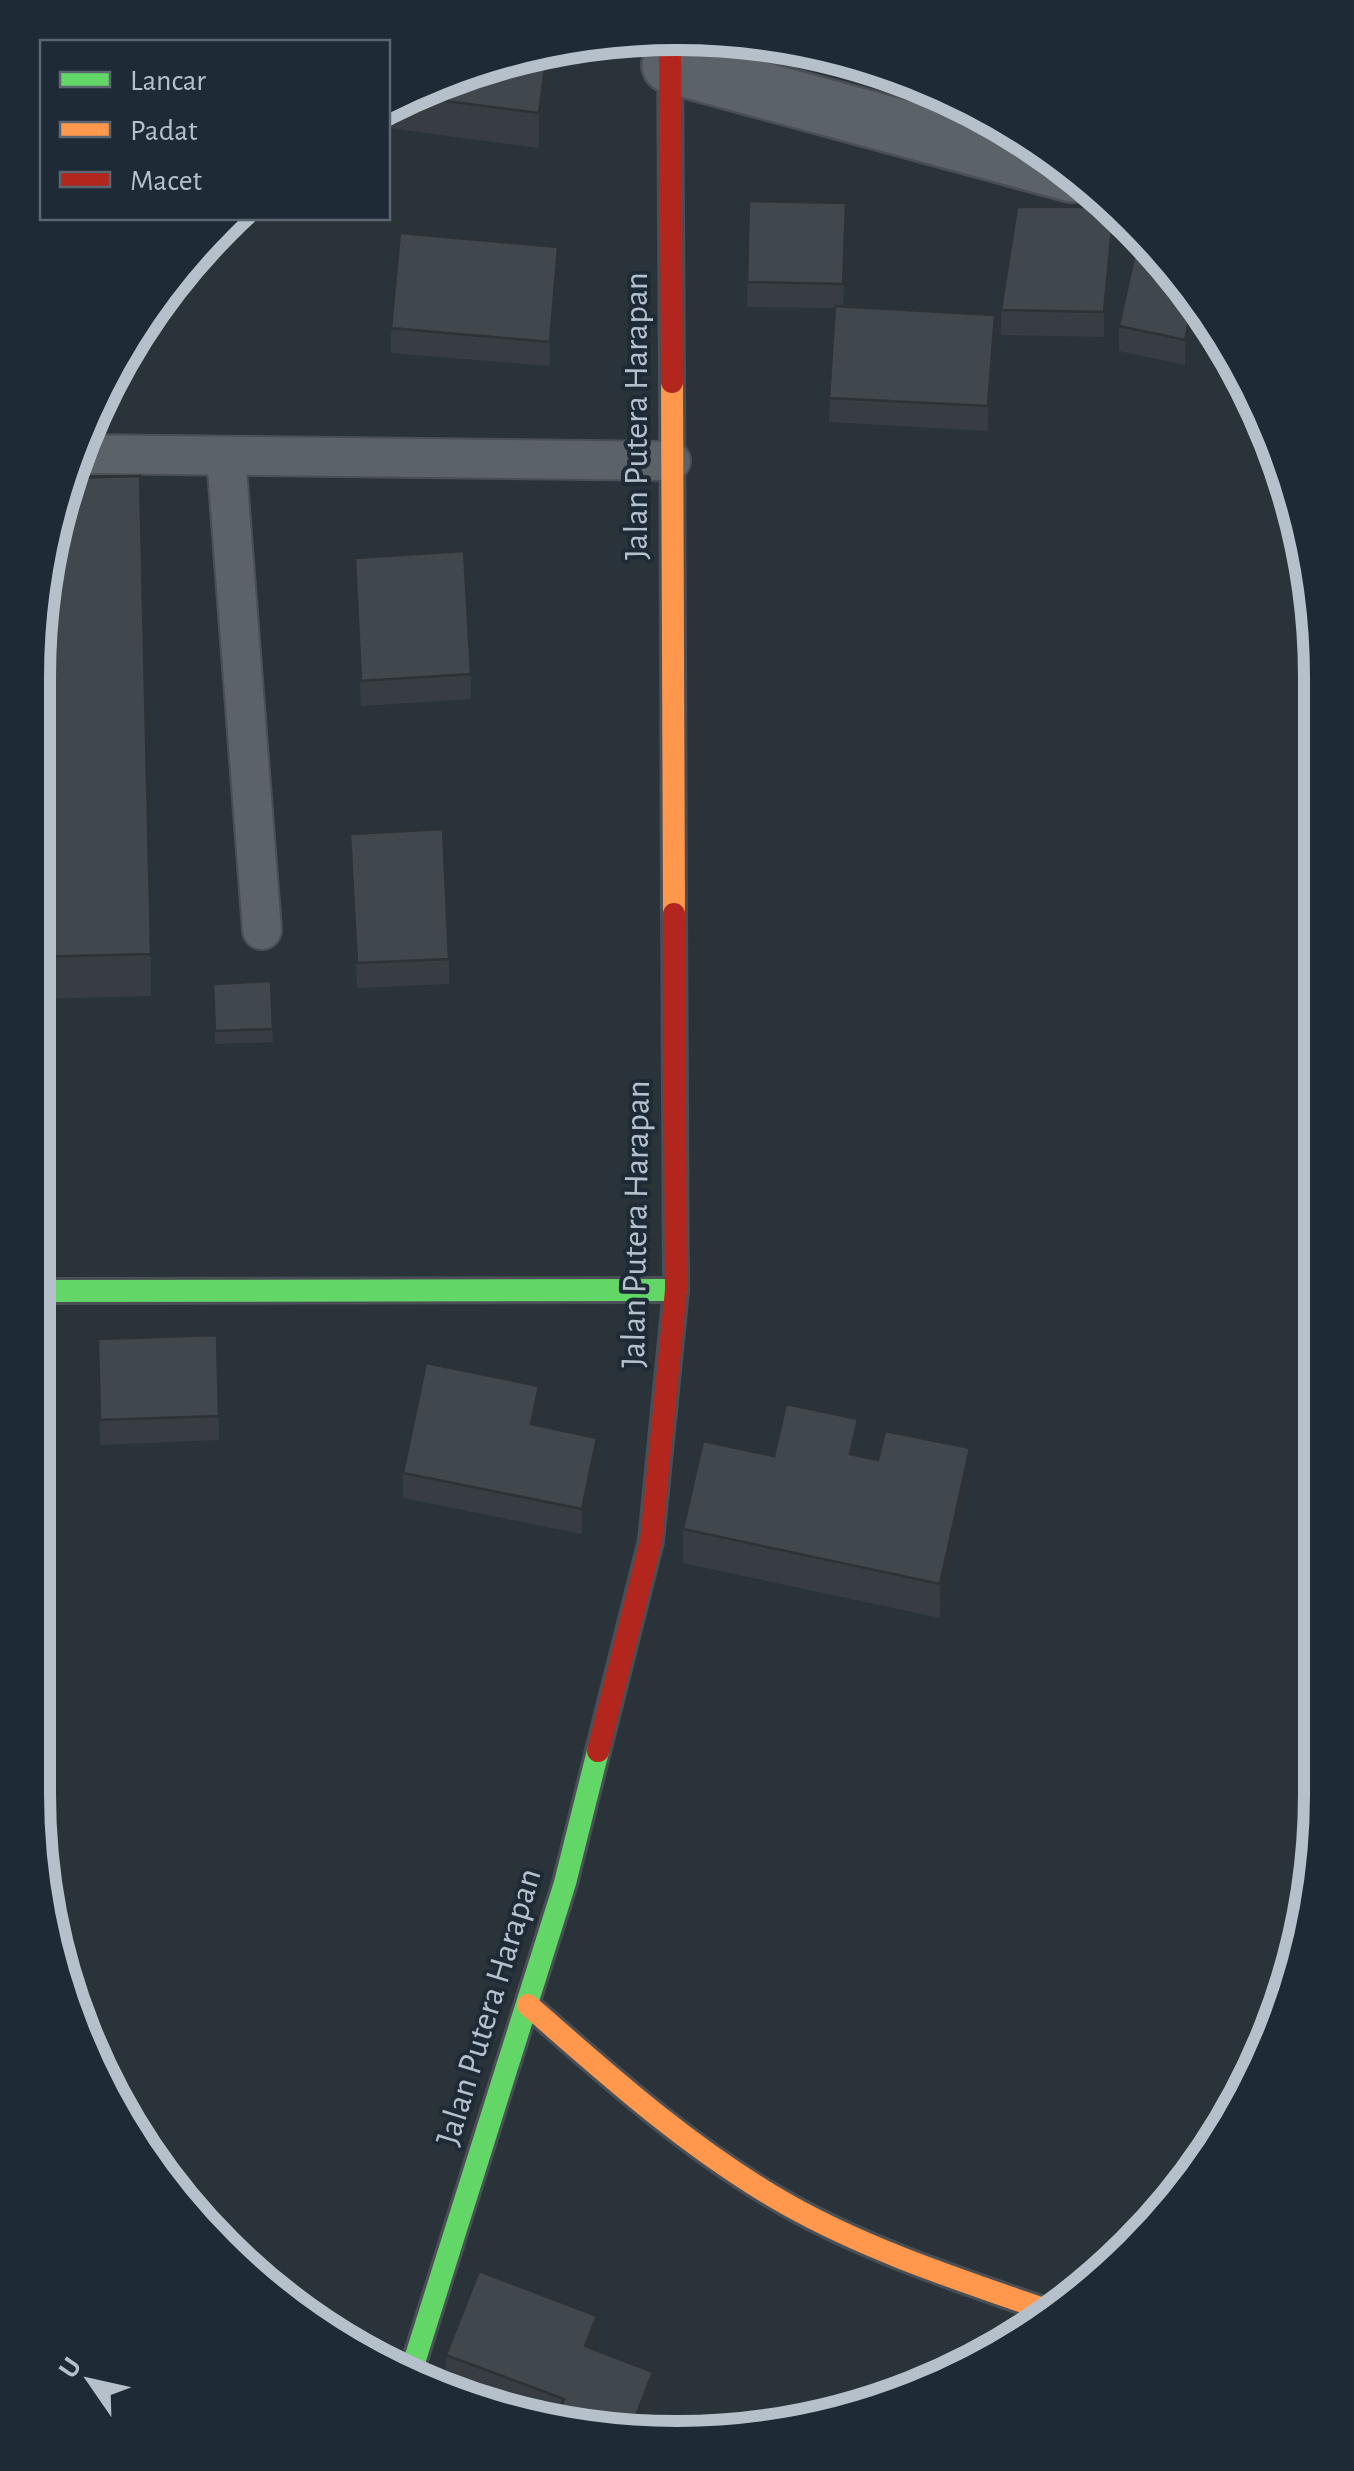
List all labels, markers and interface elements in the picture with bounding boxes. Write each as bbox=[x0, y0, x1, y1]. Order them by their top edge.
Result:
legend bbox=[40, 40, 390, 220]
text: Lancar bbox=[130, 66, 206, 96]
text: Padat bbox=[130, 116, 198, 146]
text: Macet bbox=[130, 166, 203, 196]
street label: Jalan Putera Harapan bbox=[619, 272, 654, 560]
street label: Jalan Putera Harapan bbox=[616, 1080, 656, 1368]
street label: Jalan Putera Harapan bbox=[430, 1864, 548, 2150]
north arrow bbox=[40, 2331, 140, 2431]
text: U bbox=[54, 2353, 88, 2383]

